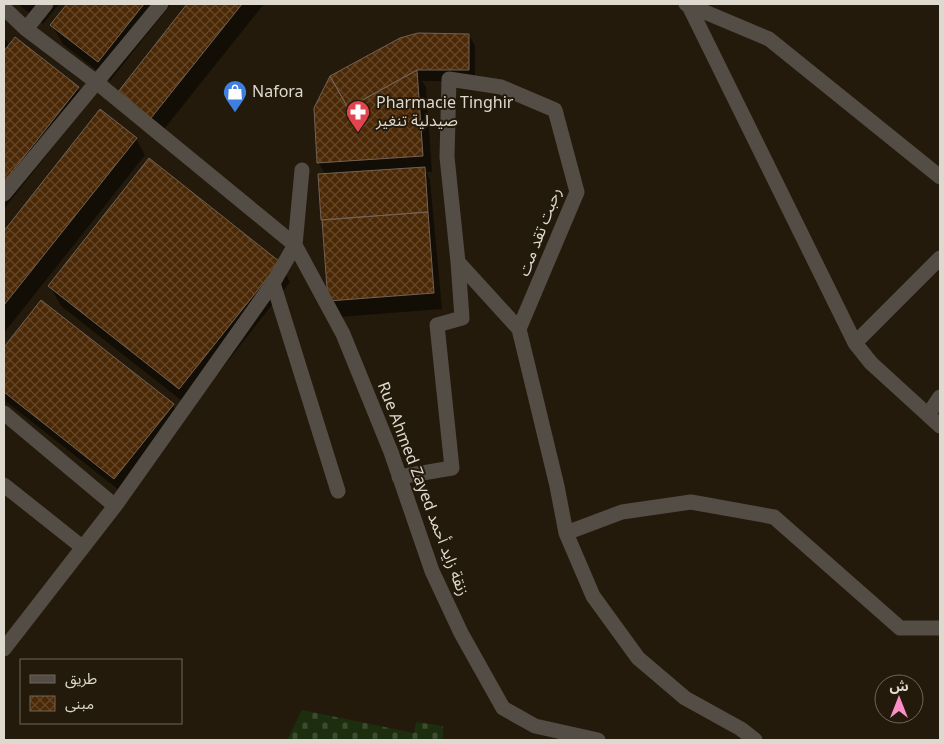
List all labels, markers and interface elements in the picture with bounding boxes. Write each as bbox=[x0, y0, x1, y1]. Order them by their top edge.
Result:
place label: Nafora bbox=[252, 75, 304, 109]
shop icon: Nafora bbox=[222, 79, 248, 113]
place label: Pharmacie Tinghir صيدلية تنغير bbox=[375, 86, 514, 138]
pharmacy icon: Pharmacie Tinghir صيدلية تنغير bbox=[345, 99, 371, 133]
street label: رحبت تقد مت bbox=[507, 182, 573, 282]
street label: Rue Ahmed Zayed زنقة زايد أحمد bbox=[366, 377, 480, 601]
legend bbox=[20, 659, 182, 724]
text: طريق bbox=[65, 663, 97, 695]
text: ش bbox=[889, 672, 909, 701]
north arrow bbox=[874, 674, 924, 724]
text: مبنى bbox=[65, 688, 94, 720]

